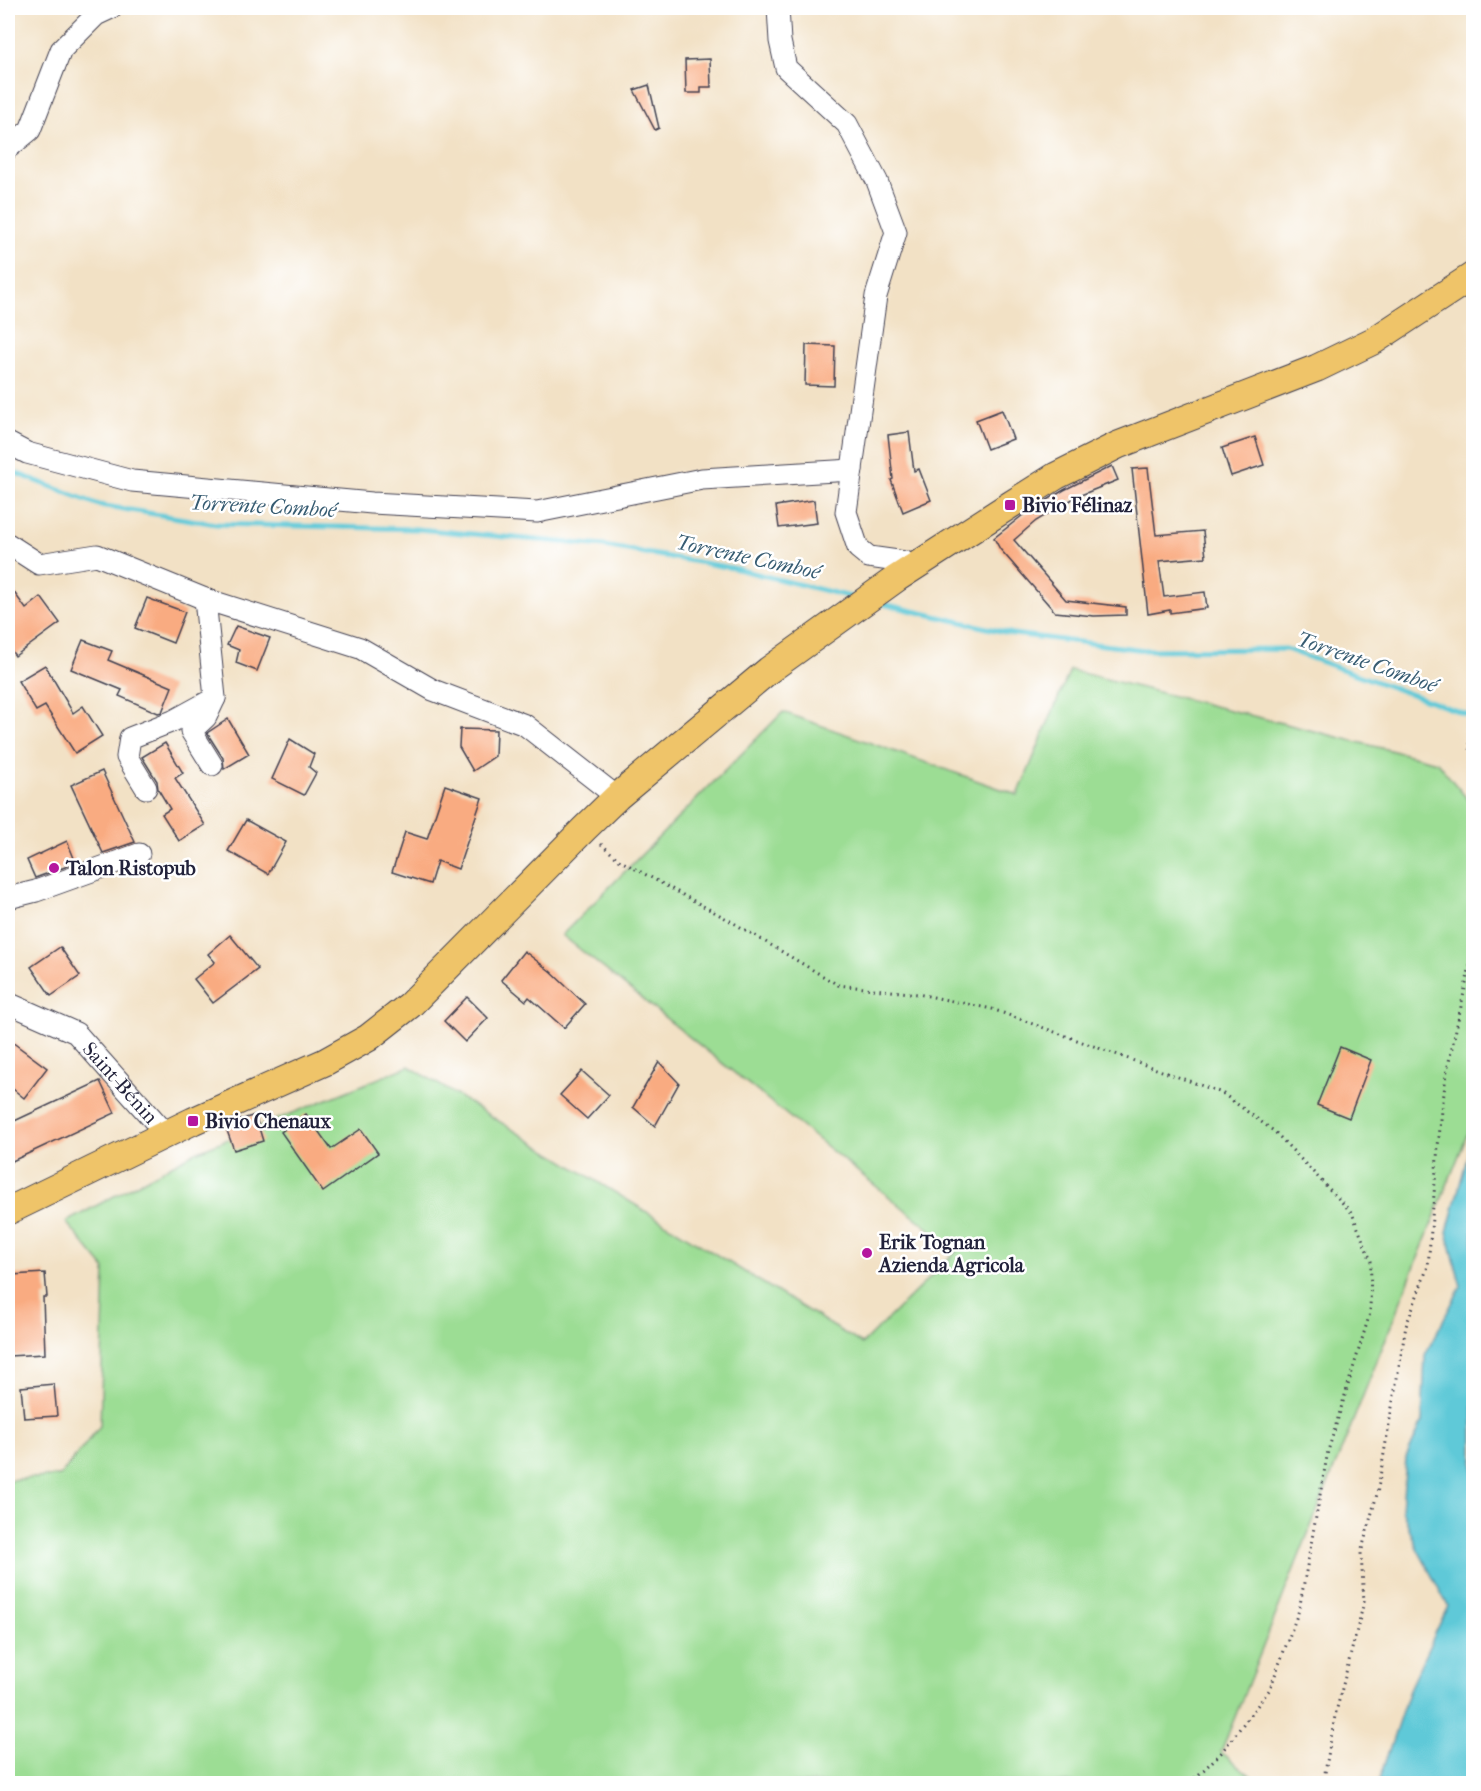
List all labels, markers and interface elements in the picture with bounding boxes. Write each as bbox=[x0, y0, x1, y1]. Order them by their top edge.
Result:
water label: Torrente Comboé bbox=[189, 490, 340, 522]
place label: Bivio Félinaz bbox=[1022, 494, 1133, 517]
marker: Bivio Félinaz bbox=[1003, 498, 1017, 512]
water label: Torrente Comboé bbox=[674, 530, 825, 585]
water label: Torrente Comboé bbox=[1294, 627, 1443, 698]
place label: Talon Ristopub bbox=[65, 857, 196, 880]
marker: Talon Ristopub bbox=[47, 861, 61, 875]
street label: Saint-Bénin bbox=[78, 1038, 163, 1129]
place label: Bivio Chenaux bbox=[205, 1110, 331, 1133]
marker: Bivio Chenaux bbox=[186, 1114, 200, 1128]
place label: Erik Tognan Azienda Agricola bbox=[877, 1231, 1025, 1277]
marker: Erik Tognan Azienda Agricola bbox=[860, 1246, 874, 1260]

